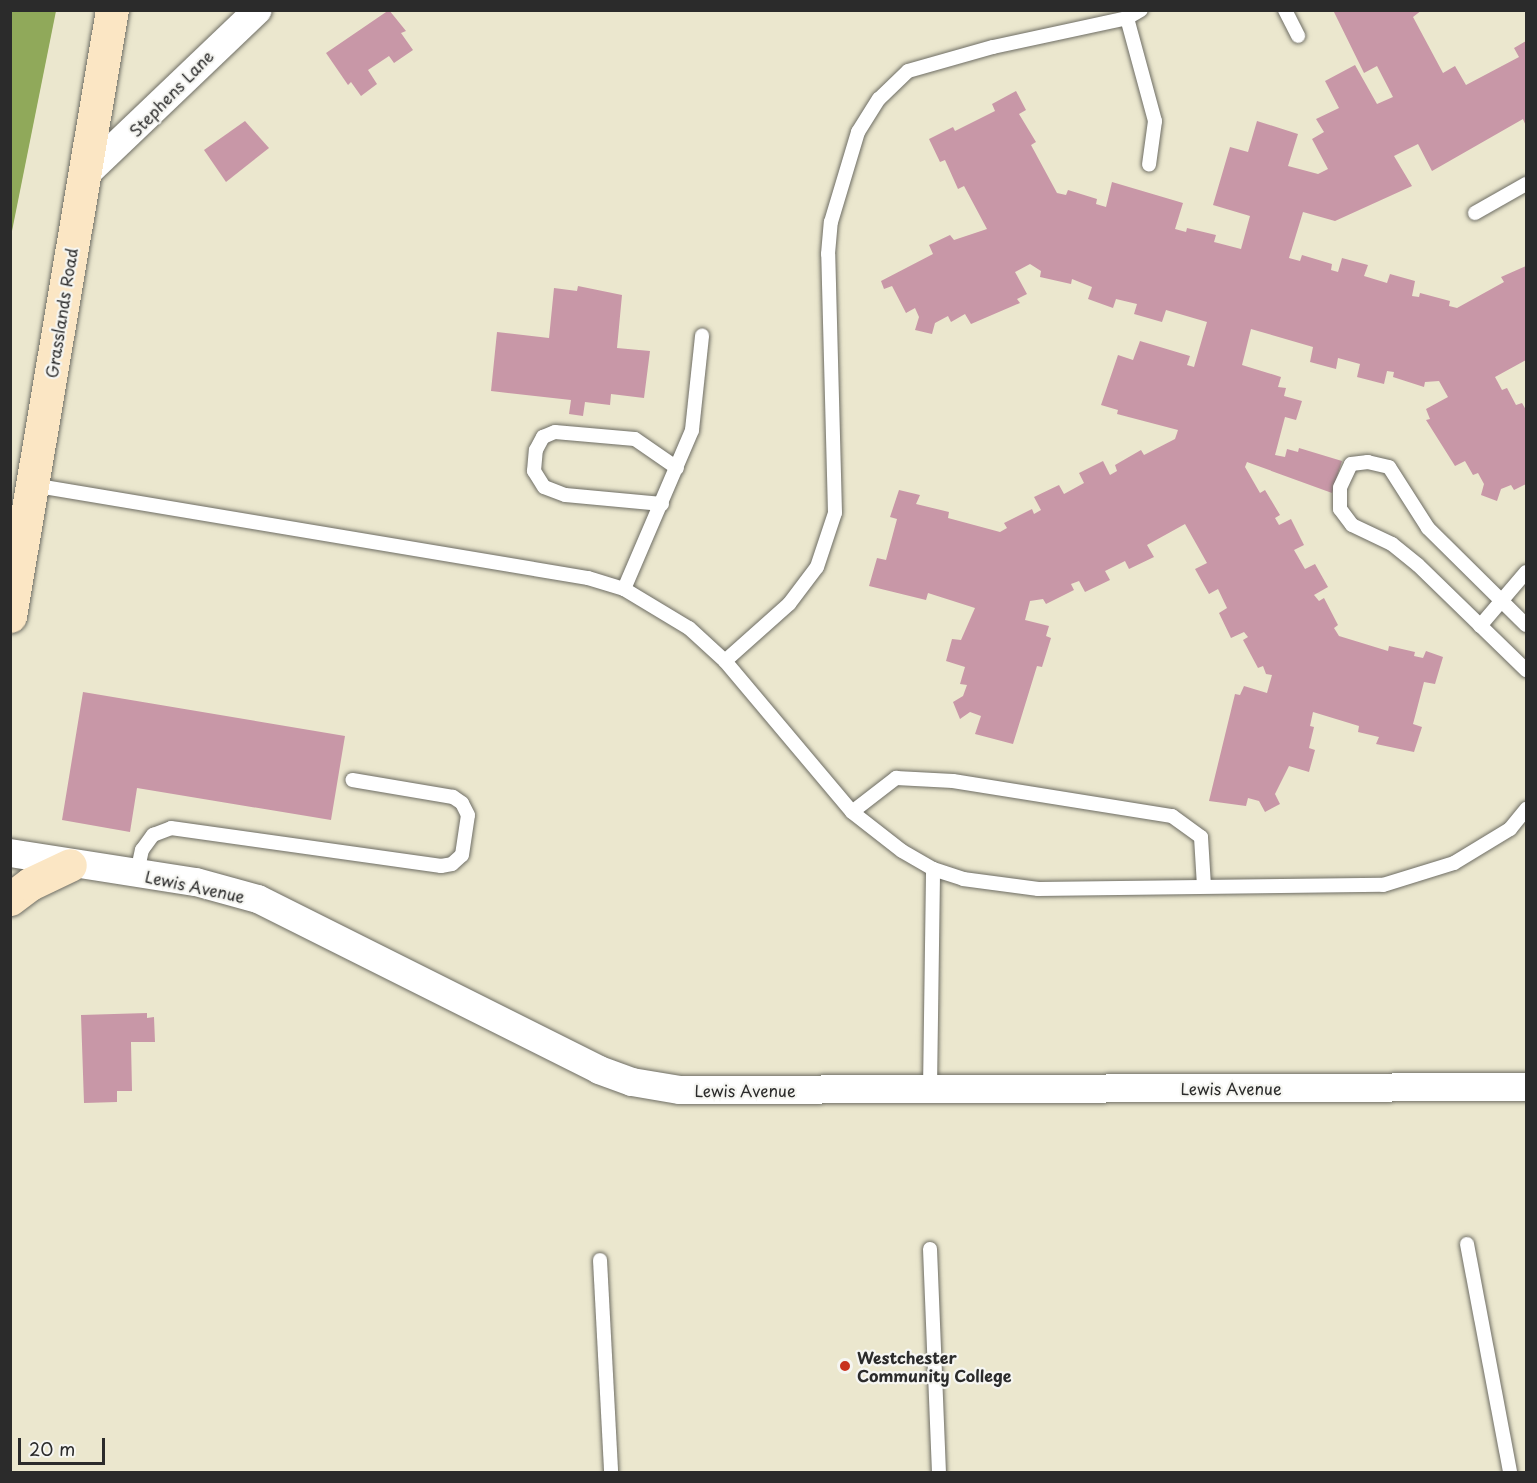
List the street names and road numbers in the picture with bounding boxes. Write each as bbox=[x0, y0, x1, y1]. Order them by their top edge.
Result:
street label: Stephens Lane bbox=[125, 46, 217, 140]
street label: Grasslands Road bbox=[41, 247, 81, 379]
street label: Lewis Avenue bbox=[144, 866, 246, 906]
street label: Lewis Avenue bbox=[1181, 1078, 1281, 1098]
street label: Lewis Avenue bbox=[695, 1080, 795, 1100]

